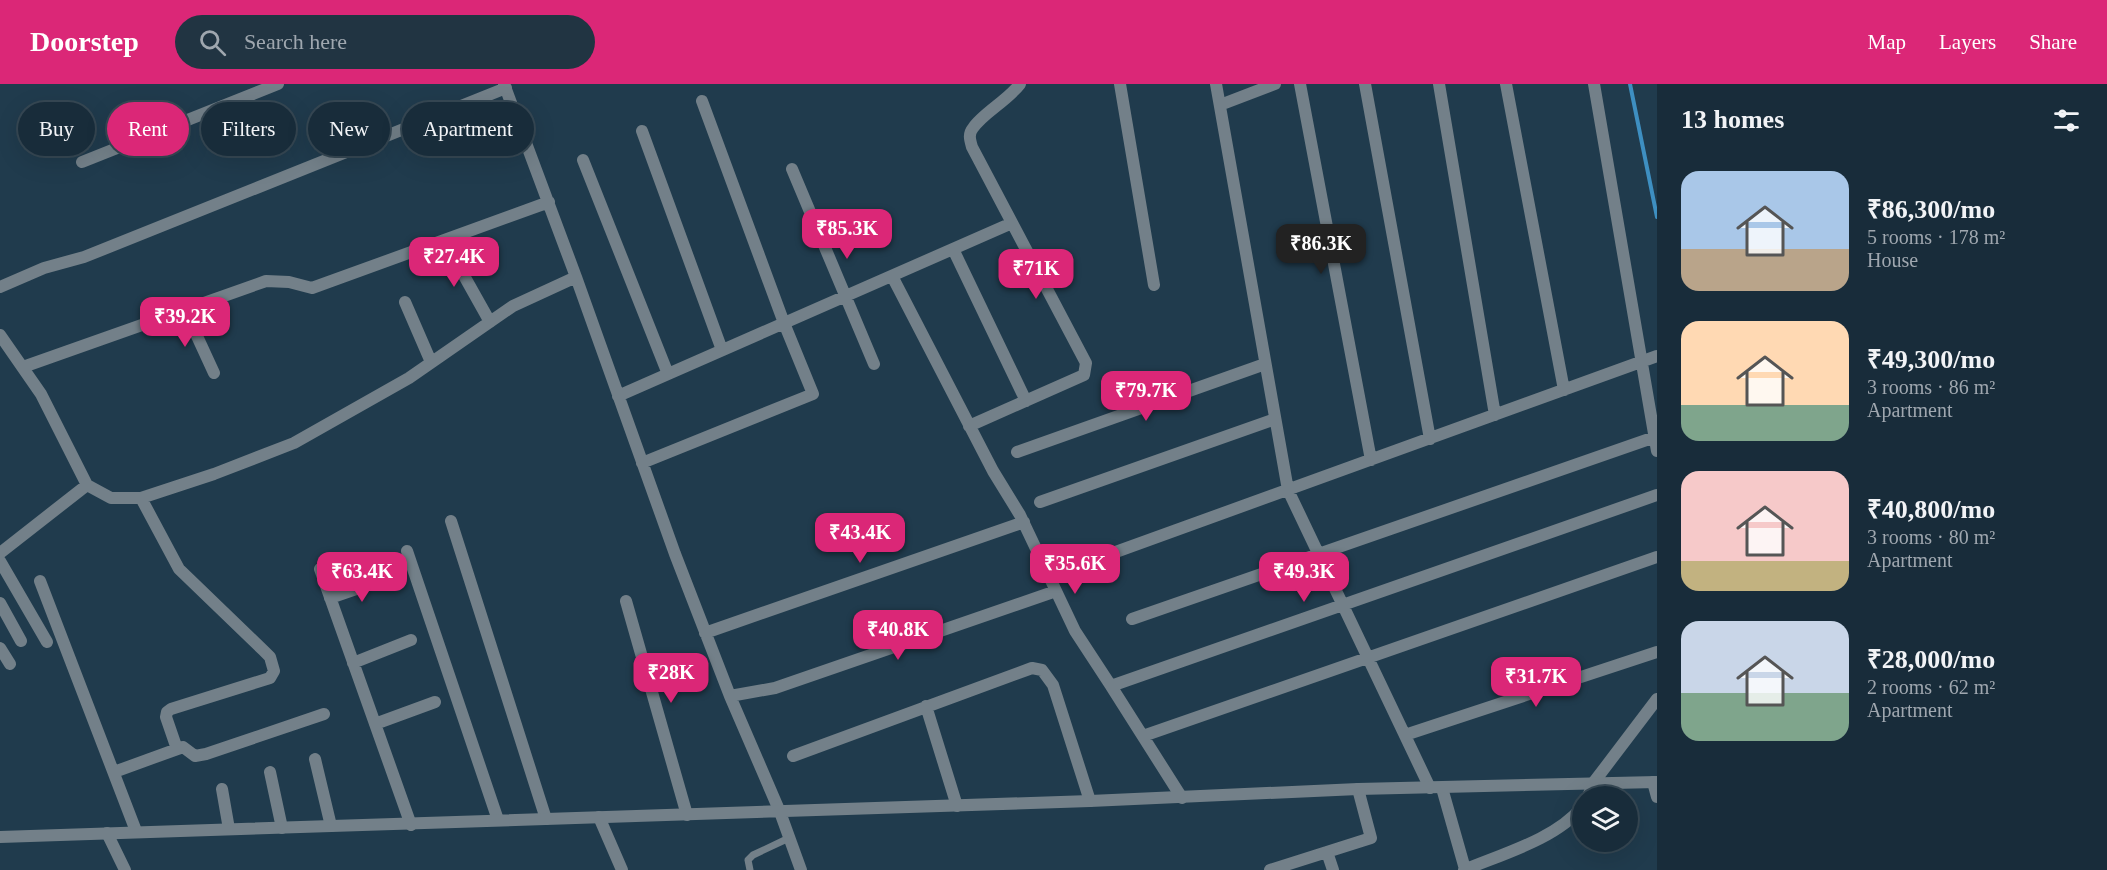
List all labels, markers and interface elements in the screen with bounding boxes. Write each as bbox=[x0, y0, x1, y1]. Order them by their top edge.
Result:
search box bbox=[175, 15, 595, 69]
text: Doorstep bbox=[30, 26, 139, 57]
icon: search bbox=[196, 26, 229, 59]
text: Search here bbox=[244, 29, 347, 54]
text: Map bbox=[1868, 30, 1906, 54]
text: Layers bbox=[1939, 30, 1996, 54]
text: Share bbox=[2029, 30, 2077, 54]
chip: Buy bbox=[18, 102, 95, 156]
chip: Rent bbox=[107, 102, 189, 156]
chip: Filters bbox=[201, 102, 296, 156]
chip: New bbox=[308, 102, 390, 156]
chip: Apartment bbox=[402, 102, 534, 156]
icon: filters bbox=[2050, 104, 2083, 137]
text: 13 homes bbox=[1681, 105, 1784, 134]
icon: home bbox=[1729, 195, 1801, 267]
text: ₹86,300/mo bbox=[1867, 195, 1995, 224]
pin: ₹85.3K bbox=[798, 209, 896, 260]
text: ₹85.3K bbox=[816, 217, 878, 239]
pin: ₹86.3K bbox=[1272, 224, 1370, 275]
text: 5 rooms · 178 m² bbox=[1867, 226, 2005, 248]
text: ₹86.3K bbox=[1290, 232, 1352, 254]
pin: ₹27.4K bbox=[405, 237, 503, 288]
text: ₹27.4K bbox=[423, 245, 485, 267]
pin: ₹71K bbox=[1000, 249, 1072, 300]
text: House bbox=[1867, 249, 1918, 271]
text: ₹71K bbox=[1013, 257, 1060, 279]
pin: ₹39.2K bbox=[136, 297, 234, 348]
text: ₹39.2K bbox=[154, 305, 216, 327]
icon: home bbox=[1729, 345, 1801, 417]
text: ₹49,300/mo bbox=[1867, 345, 1995, 374]
pin: ₹79.7K bbox=[1097, 371, 1195, 422]
text: 3 rooms · 86 m² bbox=[1867, 376, 1995, 398]
text: ₹79.7K bbox=[1115, 379, 1177, 401]
text: Apartment bbox=[1867, 399, 1953, 421]
icon: home bbox=[1729, 495, 1801, 567]
text: ₹40,800/mo bbox=[1867, 495, 1995, 524]
pin: ₹43.4K bbox=[811, 513, 909, 564]
text: ₹43.4K bbox=[829, 521, 891, 543]
text: 3 rooms · 80 m² bbox=[1867, 526, 1995, 548]
pin: ₹35.6K bbox=[1026, 544, 1124, 595]
text: Apartment bbox=[1867, 549, 1953, 571]
pin: ₹63.4K bbox=[313, 552, 411, 603]
text: ₹35.6K bbox=[1044, 552, 1106, 574]
pin: ₹49.3K bbox=[1255, 552, 1353, 603]
text: ₹63.4K bbox=[331, 560, 393, 582]
text: ₹49.3K bbox=[1273, 560, 1335, 582]
pin: ₹40.8K bbox=[849, 610, 947, 661]
text: ₹40.8K bbox=[867, 618, 929, 640]
icon: home bbox=[1729, 645, 1801, 717]
text: ₹28,000/mo bbox=[1867, 645, 1995, 674]
pin: ₹28K bbox=[635, 653, 707, 704]
pin: ₹31.7K bbox=[1487, 657, 1585, 708]
text: ₹28K bbox=[648, 661, 695, 683]
text: ₹31.7K bbox=[1505, 665, 1567, 687]
text: 2 rooms · 62 m² bbox=[1867, 676, 1995, 698]
text: Apartment bbox=[1867, 699, 1953, 721]
map controls bbox=[1572, 786, 1638, 852]
button: layers bbox=[1572, 786, 1638, 852]

